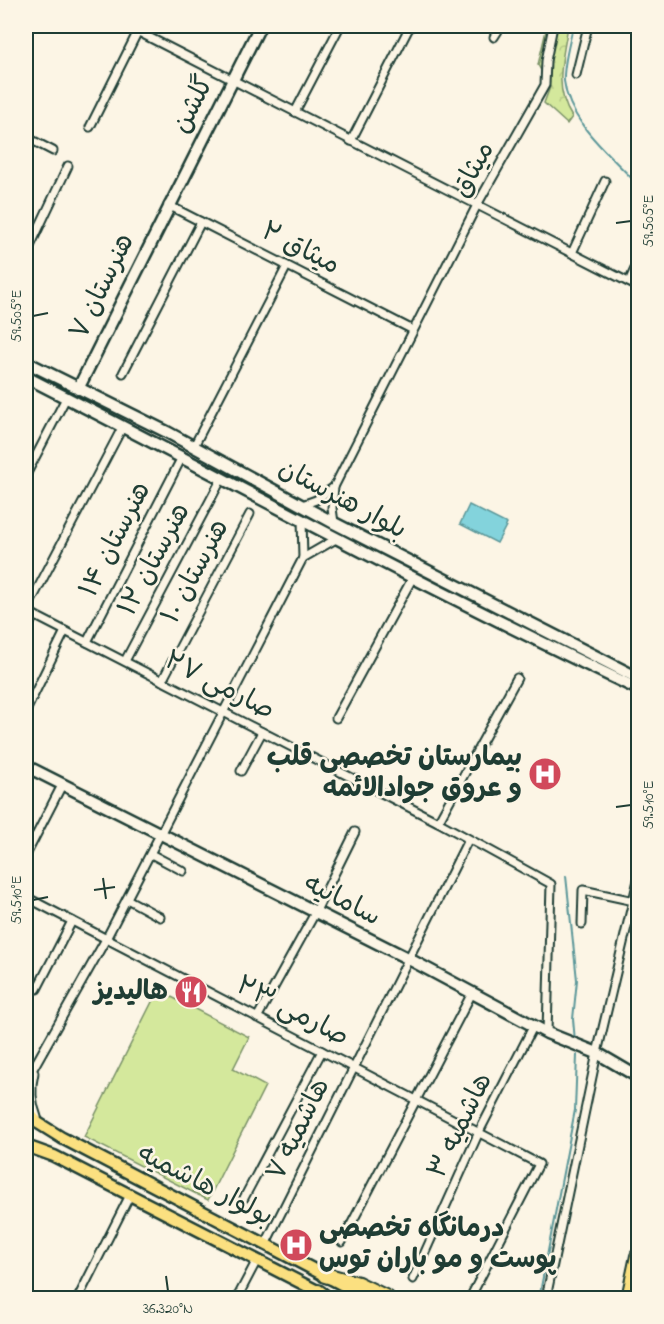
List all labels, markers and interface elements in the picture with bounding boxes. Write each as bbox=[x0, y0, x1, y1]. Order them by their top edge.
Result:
street label: گلشن bbox=[163, 69, 225, 141]
street label: میثاق bbox=[443, 135, 505, 205]
text: 59.505°E bbox=[638, 195, 660, 247]
street label: میثاق ۲ bbox=[254, 213, 346, 285]
street label: هنرستان ۷ bbox=[61, 227, 145, 347]
text: 59.505°E bbox=[6, 290, 28, 342]
street label: بلوار هنرستان bbox=[271, 450, 413, 550]
street label: هنرستان ۱۴ bbox=[70, 476, 162, 604]
street label: هنرستان ۱۲ bbox=[109, 497, 201, 623]
street label: هنرستان ۱۰ bbox=[152, 513, 240, 631]
street label: صارمی ۲۷ bbox=[157, 641, 281, 731]
place label: بیمارستان تخصصی قلب و عروق جوادالائمه bbox=[267, 739, 522, 809]
hospital icon: بیمارستان تخصصی قلب و عروق جوادالائمه bbox=[527, 756, 563, 792]
text: 59.510°E bbox=[638, 780, 660, 830]
street label: سامانیه bbox=[297, 865, 387, 937]
text: 59.510°E bbox=[6, 875, 28, 925]
street label: صارمی ۲۳ bbox=[229, 967, 355, 1057]
place label: هالیدیز bbox=[91, 973, 168, 1012]
restaurant icon: هالیدیز bbox=[173, 974, 209, 1010]
street label: هاشمیه ۳ bbox=[419, 1067, 503, 1185]
street label: هاشمیه ۷ bbox=[257, 1072, 341, 1188]
street label: بولوار هاشمیه bbox=[130, 1135, 280, 1237]
place label: درمانگاه تخصصی پوست و مو باران توس bbox=[319, 1210, 557, 1280]
hospital icon: درمانگاه تخصصی پوست و مو باران توس bbox=[278, 1227, 314, 1263]
text: 36.320°N bbox=[143, 1298, 193, 1320]

